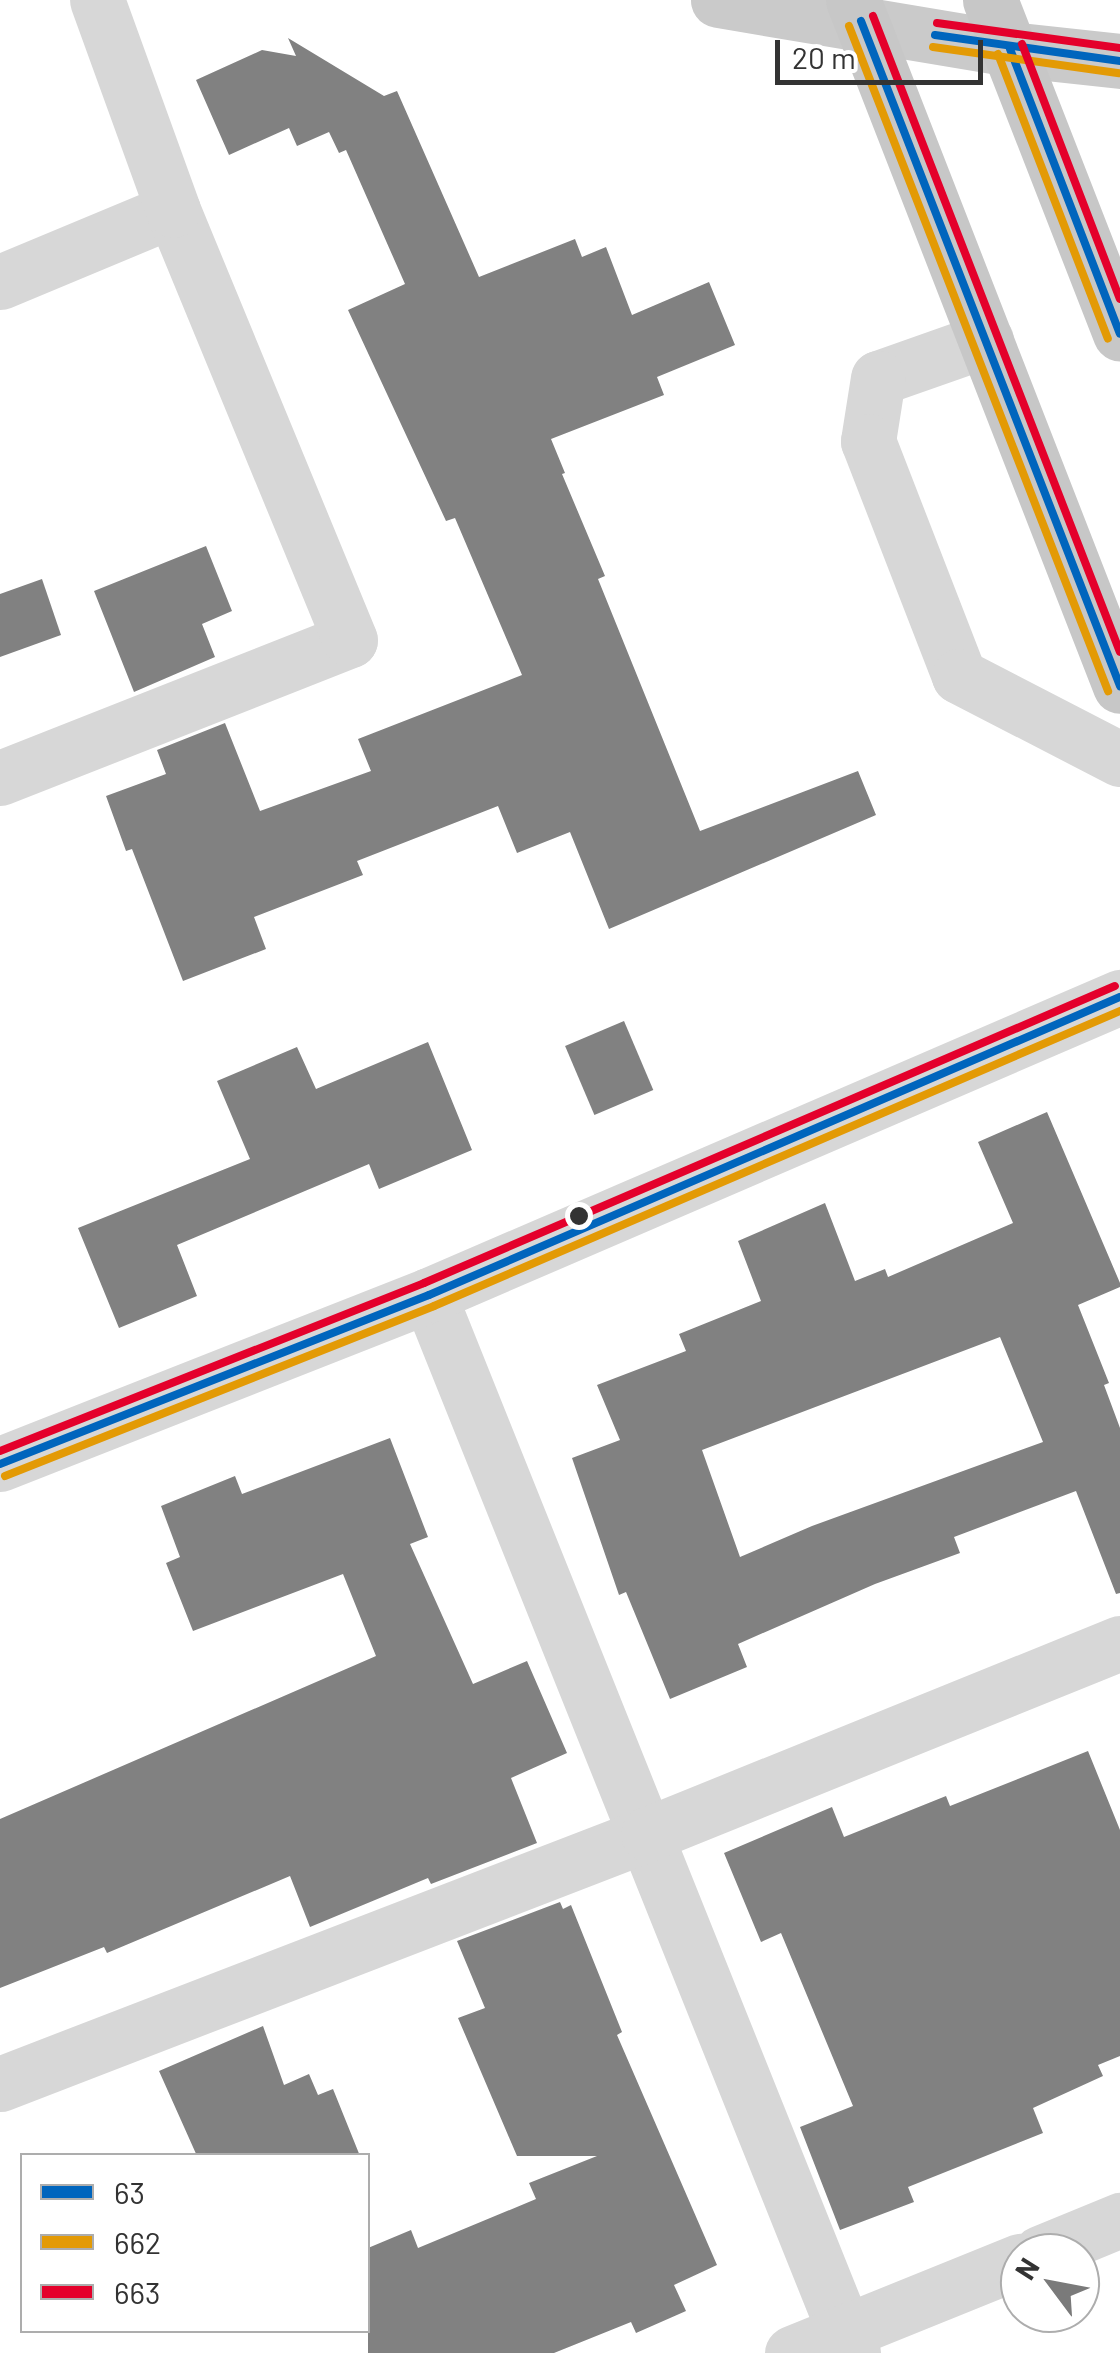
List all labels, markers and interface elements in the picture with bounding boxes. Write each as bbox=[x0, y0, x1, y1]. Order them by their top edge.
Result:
scale bar bbox=[780, 20, 988, 82]
text: 20 m bbox=[792, 39, 856, 75]
unlabelled marker bbox=[569, 1206, 589, 1226]
legend bbox=[20, 2153, 370, 2333]
text: 63 bbox=[114, 2174, 145, 2210]
text: 662 bbox=[114, 2224, 161, 2260]
north arrow bbox=[1000, 2233, 1100, 2333]
text: N bbox=[1007, 2251, 1046, 2285]
text: 663 bbox=[114, 2274, 160, 2310]

